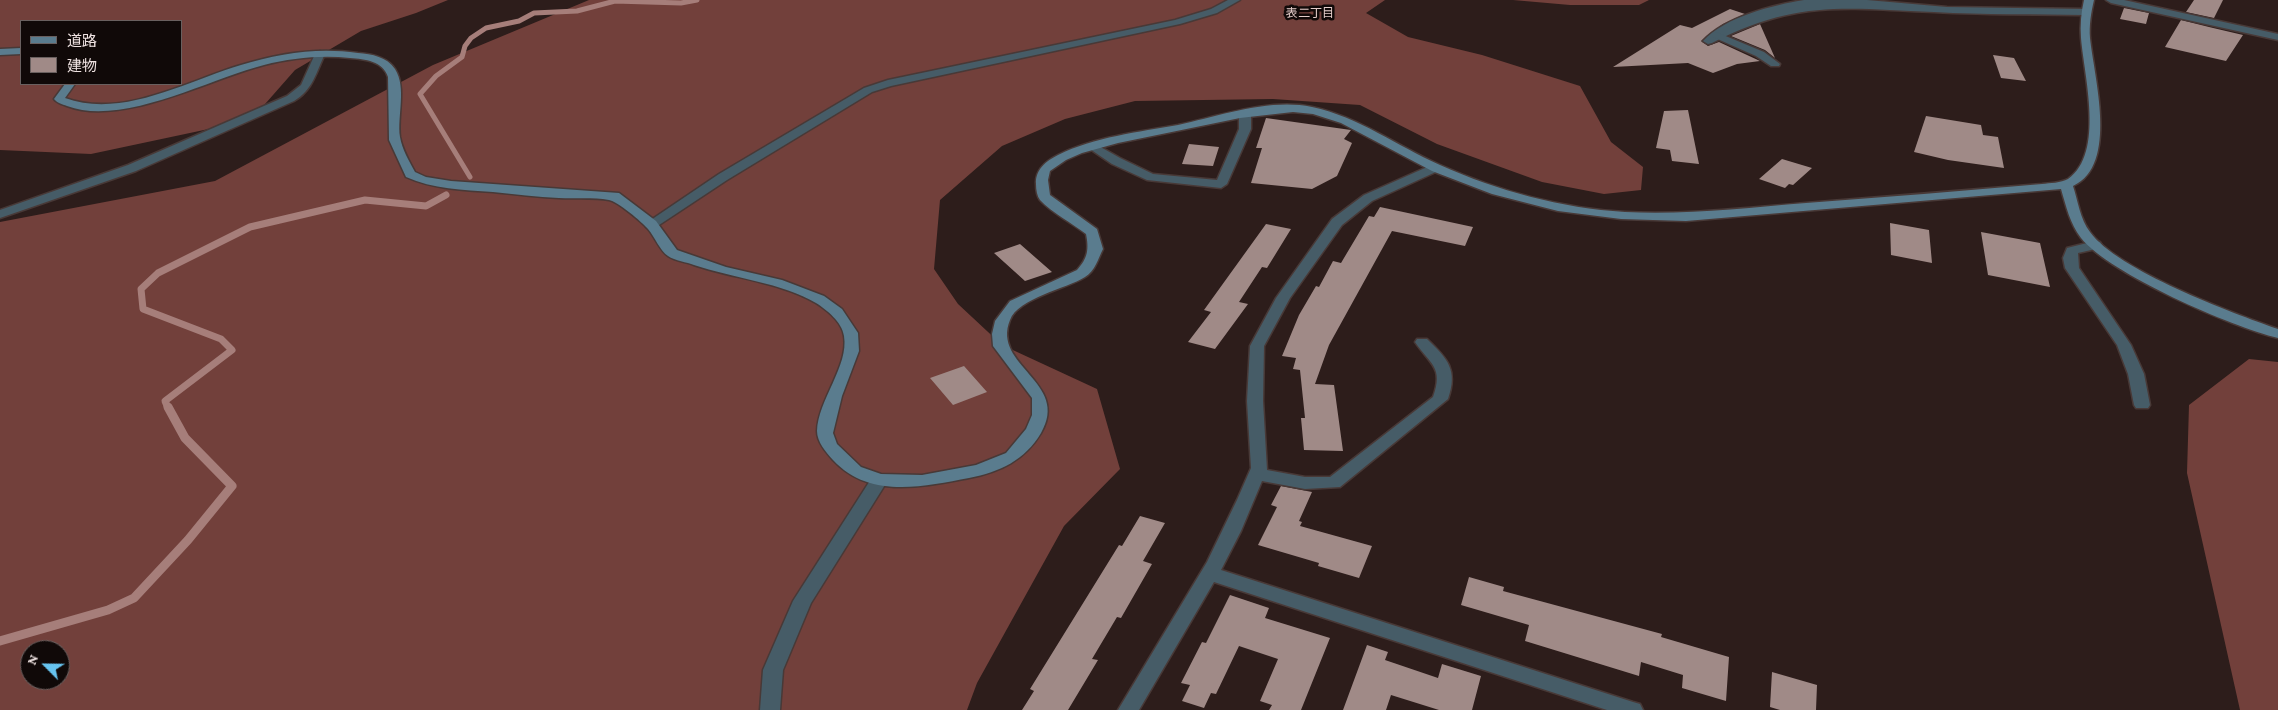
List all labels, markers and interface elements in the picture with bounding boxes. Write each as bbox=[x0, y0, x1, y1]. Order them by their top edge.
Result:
district label: 表二丁目 bbox=[1286, 6, 1334, 20]
legend bbox=[20, 20, 182, 85]
text: 道路 bbox=[67, 33, 97, 49]
text: 建物 bbox=[67, 58, 97, 74]
north arrow bbox=[20, 640, 70, 690]
text: N bbox=[23, 652, 41, 667]

